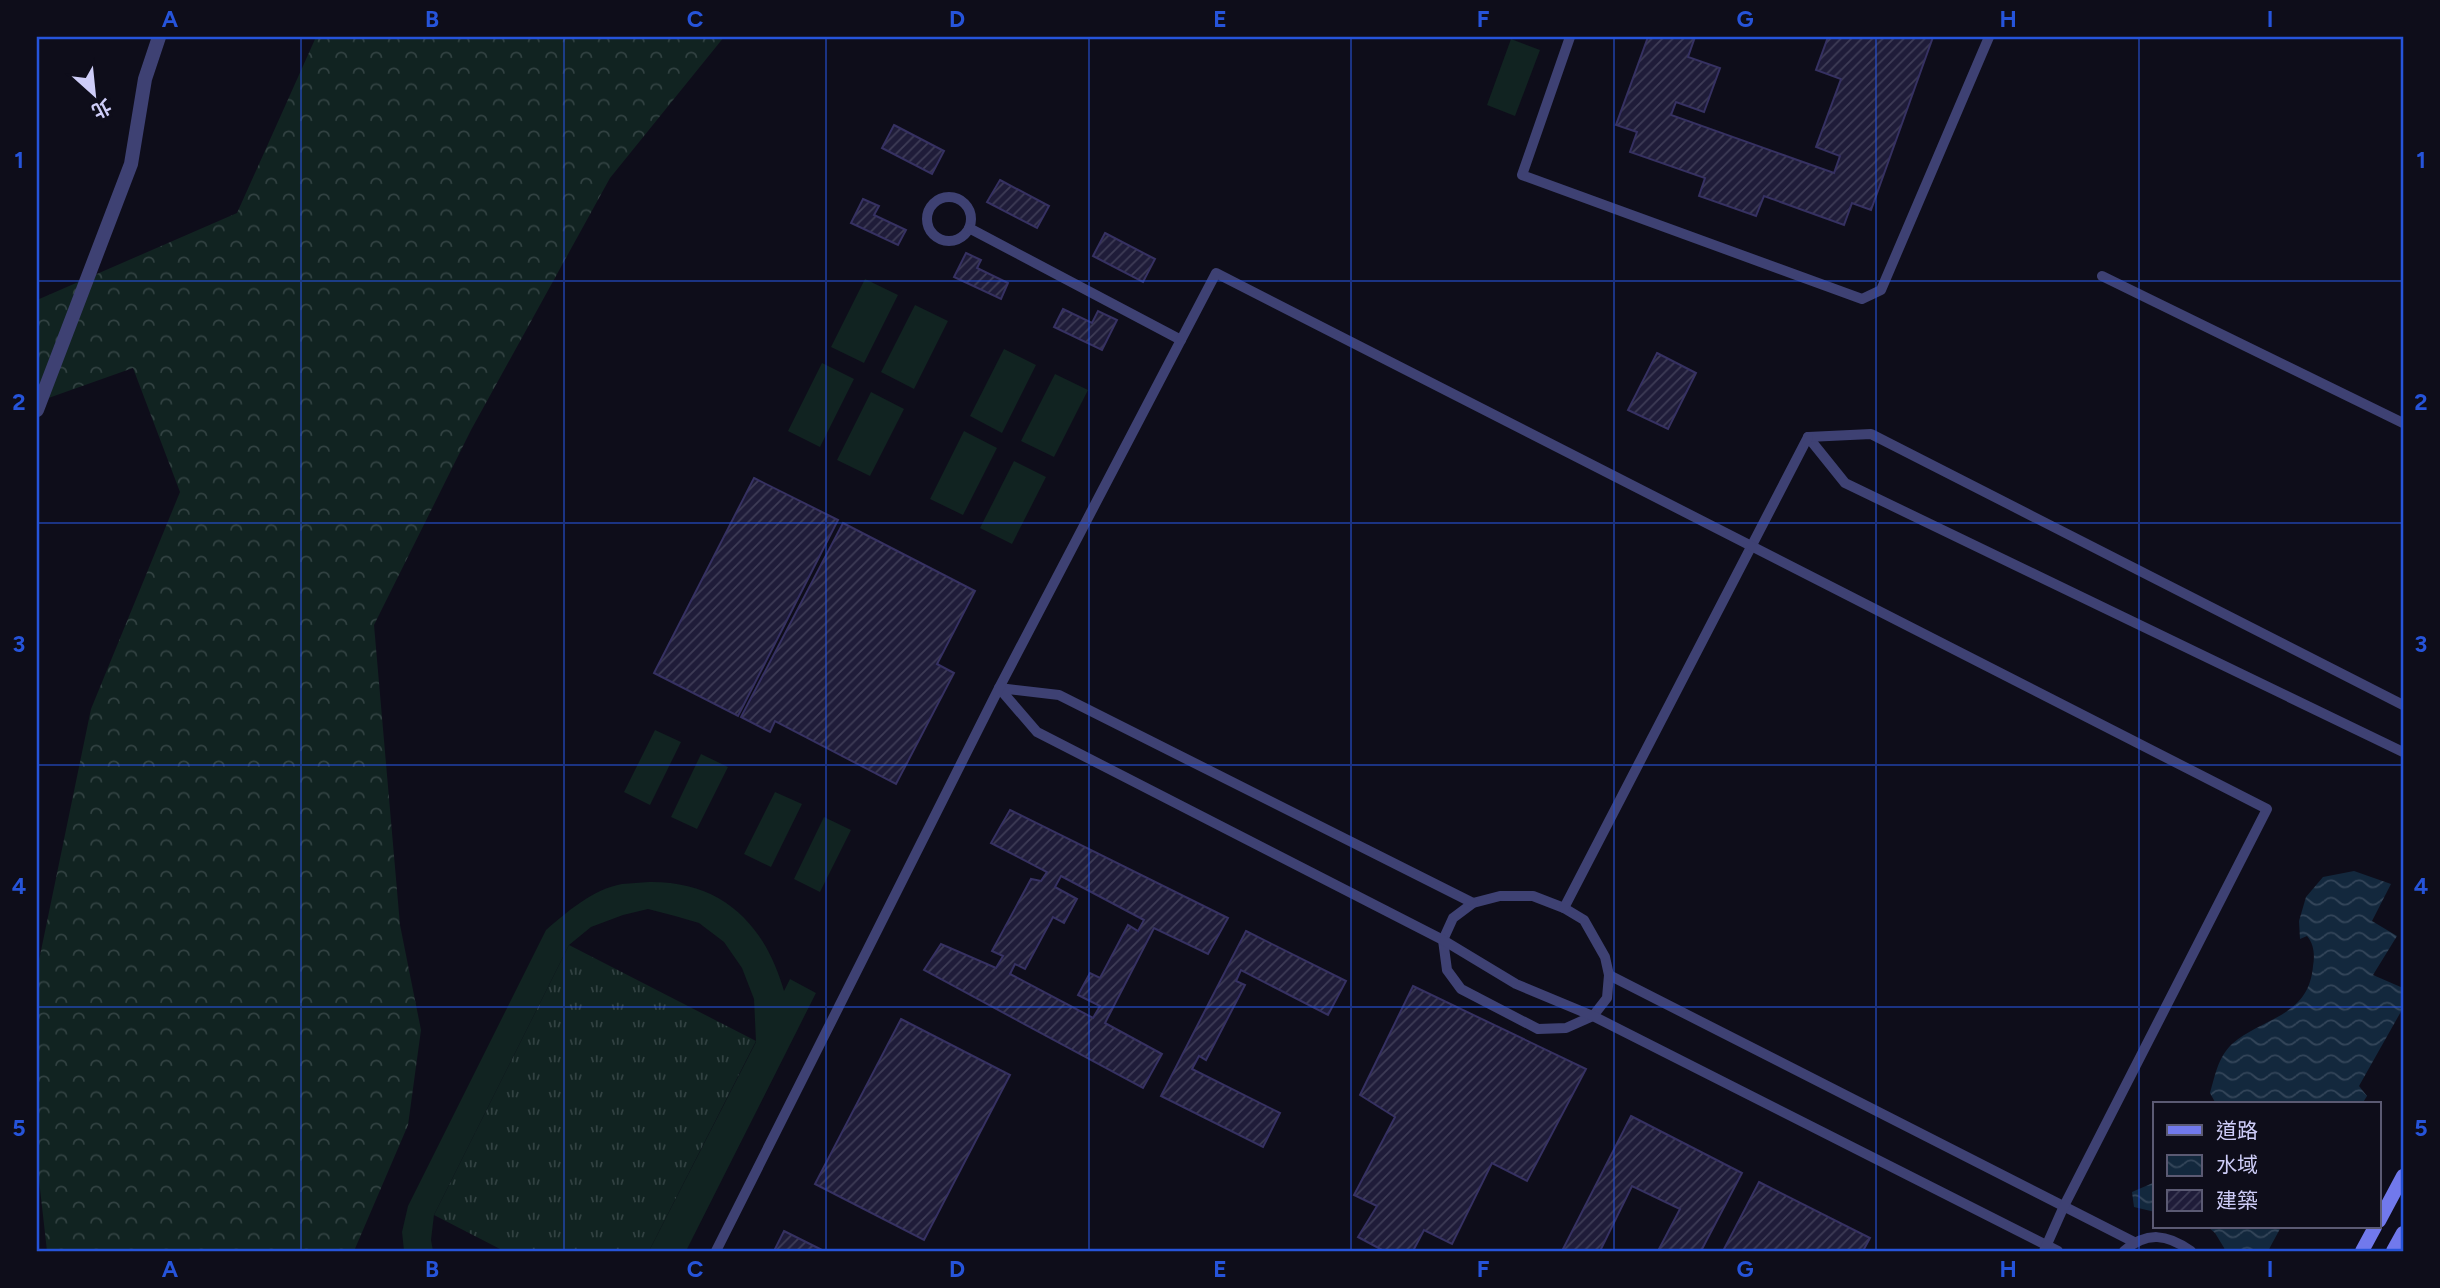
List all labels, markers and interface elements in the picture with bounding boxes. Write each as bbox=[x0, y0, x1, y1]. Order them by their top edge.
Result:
text: A bbox=[162, 5, 179, 33]
text: B bbox=[425, 5, 439, 33]
text: C bbox=[687, 5, 704, 33]
text: D bbox=[949, 5, 965, 33]
text: E bbox=[1213, 5, 1227, 33]
text: F bbox=[1477, 5, 1490, 33]
text: G bbox=[1736, 5, 1754, 33]
text: H bbox=[1999, 5, 2017, 33]
text: I bbox=[2267, 5, 2273, 33]
north arrow bbox=[60, 60, 130, 130]
text: 北 bbox=[88, 94, 115, 123]
text: 1 bbox=[14, 146, 24, 174]
text: 1 bbox=[2416, 146, 2426, 174]
text: 2 bbox=[12, 388, 26, 416]
text: 2 bbox=[2414, 388, 2428, 416]
text: 3 bbox=[13, 630, 25, 658]
text: 3 bbox=[2415, 630, 2427, 658]
text: 4 bbox=[12, 872, 26, 900]
text: 4 bbox=[2414, 872, 2428, 900]
legend bbox=[2153, 1102, 2380, 1228]
text: 5 bbox=[12, 1114, 26, 1142]
text: 5 bbox=[2414, 1114, 2428, 1142]
text: 道路 bbox=[2216, 1118, 2258, 1143]
text: 水域 bbox=[2216, 1152, 2258, 1177]
text: 建築 bbox=[2216, 1188, 2258, 1213]
text: A bbox=[162, 1255, 179, 1283]
text: B bbox=[425, 1255, 439, 1283]
text: C bbox=[687, 1255, 704, 1283]
text: D bbox=[949, 1255, 965, 1283]
text: E bbox=[1213, 1255, 1227, 1283]
text: F bbox=[1477, 1255, 1490, 1283]
text: G bbox=[1736, 1255, 1754, 1283]
text: H bbox=[1999, 1255, 2017, 1283]
text: I bbox=[2267, 1255, 2273, 1283]

